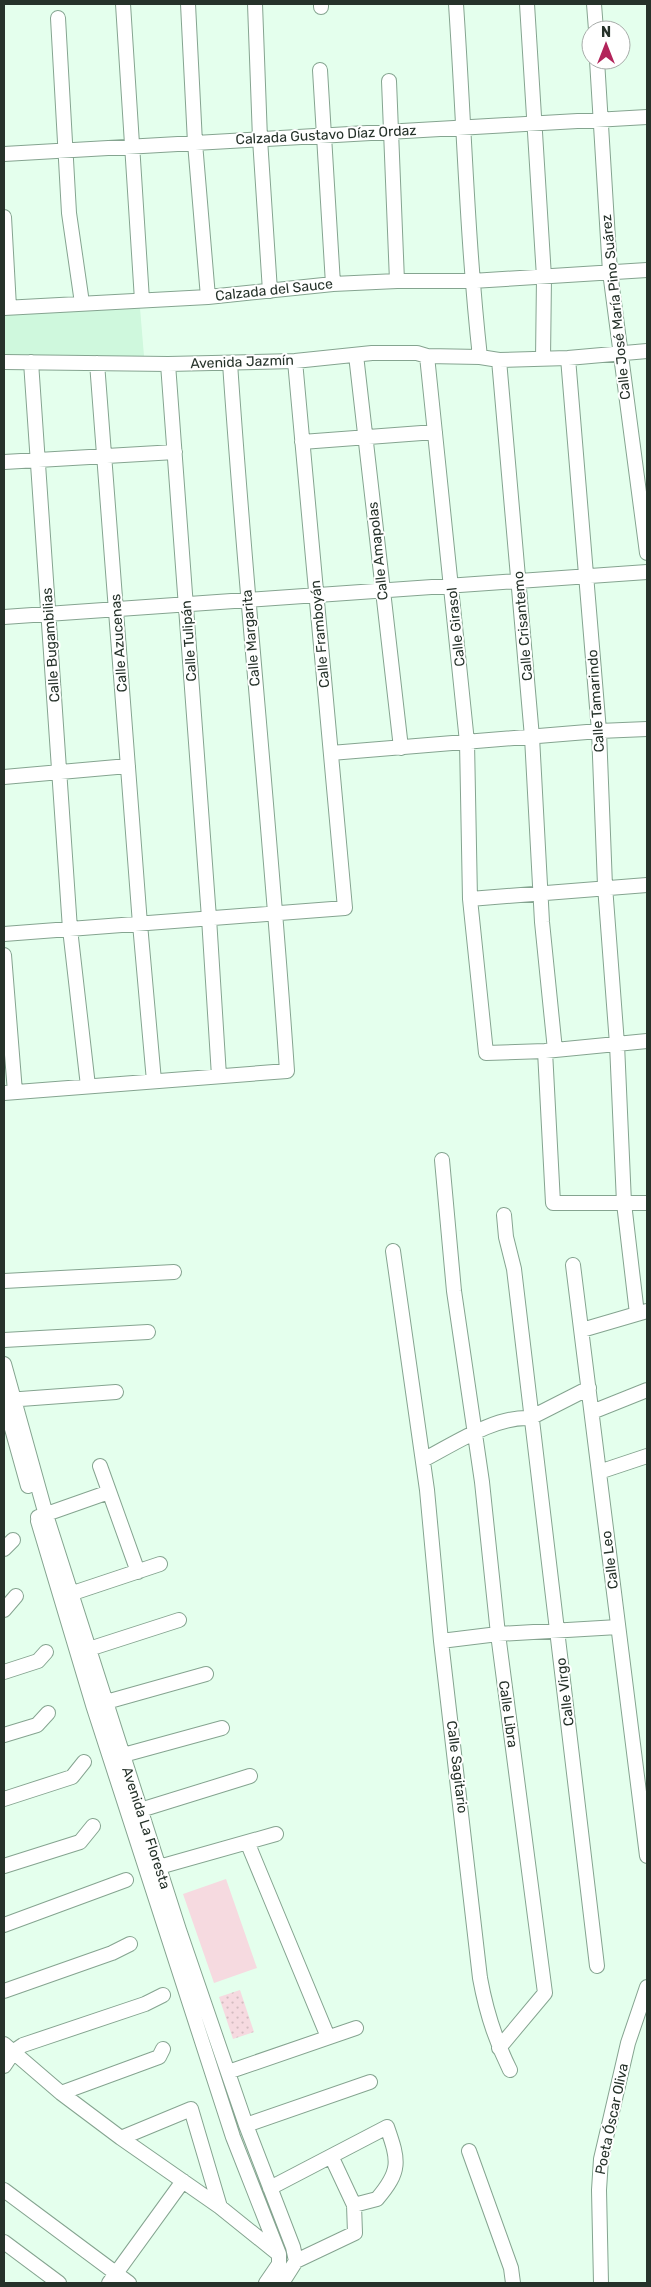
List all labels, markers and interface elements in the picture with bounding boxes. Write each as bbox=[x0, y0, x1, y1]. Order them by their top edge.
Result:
north arrow bbox=[581, 20, 631, 70]
text: N bbox=[601, 24, 611, 41]
street label: Calzada Gustavo Díaz Ordaz bbox=[235, 122, 417, 148]
street label: Calle José María Pino Suárez bbox=[598, 213, 634, 401]
street label: Calzada del Sauce bbox=[214, 275, 334, 305]
street label: Avenida Jazmín bbox=[190, 352, 294, 372]
street label: Calle Amapolas bbox=[364, 501, 392, 601]
street label: Calle Crisantemo bbox=[510, 570, 536, 682]
street label: Calle Framboyán bbox=[307, 579, 333, 689]
street label: Calle Bugambilias bbox=[39, 587, 63, 703]
street label: Calle Girasol bbox=[443, 587, 469, 667]
street label: Calle Margarita bbox=[238, 589, 264, 687]
street label: Calle Azucenas bbox=[107, 593, 131, 693]
street label: Calle Tulipán bbox=[178, 600, 200, 682]
street label: Calle Tamarindo bbox=[584, 649, 608, 753]
street label: Calle Leo bbox=[598, 1530, 622, 1590]
street label: Calle Virgo bbox=[552, 1657, 578, 1727]
street label: Calle Libra bbox=[495, 1679, 521, 1749]
street label: Calle Sagitario bbox=[443, 1720, 471, 1814]
street label: Avenida La Floresta bbox=[118, 1765, 174, 1891]
street label: Poeta Óscar Oliva bbox=[591, 2062, 632, 2176]

